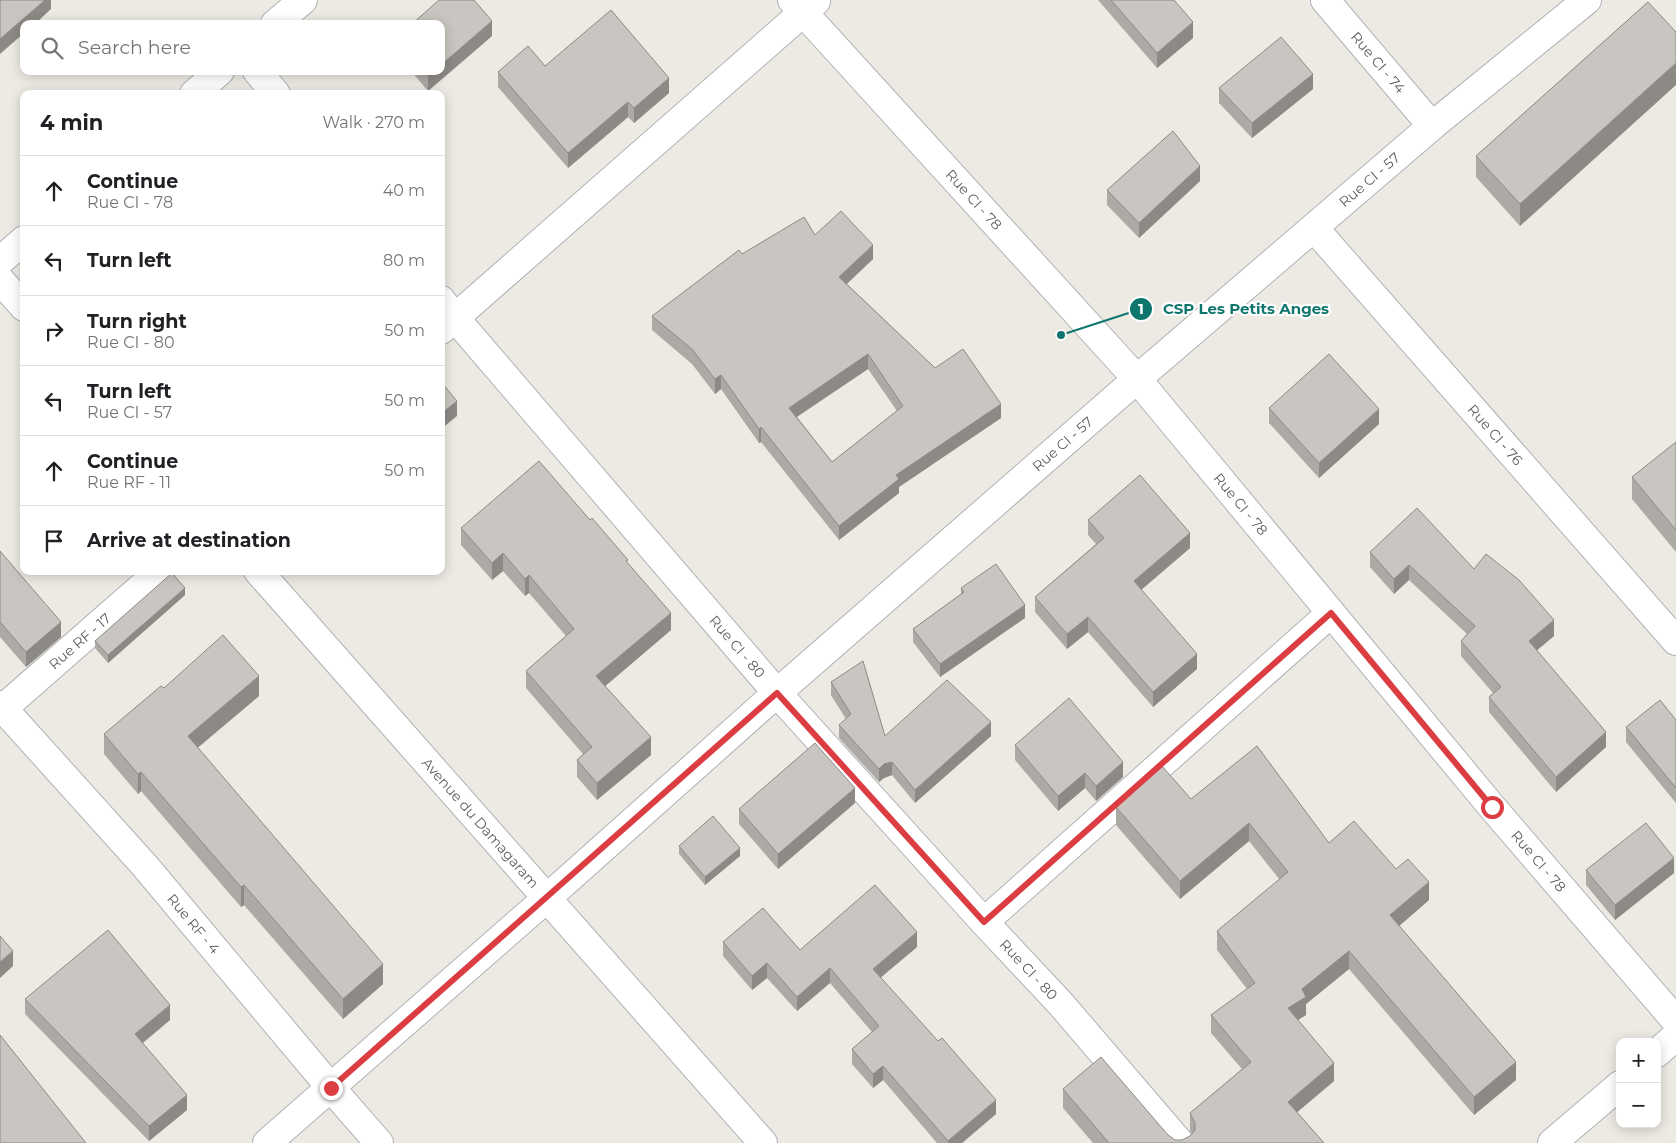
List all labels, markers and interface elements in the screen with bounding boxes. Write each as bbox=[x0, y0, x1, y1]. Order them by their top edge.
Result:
search box bbox=[20, 20, 445, 75]
street label: Rue CI - 74 bbox=[1347, 28, 1410, 98]
icon: search bbox=[38, 34, 66, 62]
text: Search here bbox=[78, 36, 191, 59]
text: 4 min bbox=[40, 110, 103, 135]
text: Walk · 270 m bbox=[322, 113, 425, 132]
street label: Rue CI - 57 bbox=[1335, 149, 1404, 211]
street label: Rue CI - 78 bbox=[942, 166, 1006, 234]
text: Continue bbox=[87, 170, 178, 193]
icon: ahead bbox=[40, 177, 68, 205]
text: 40 m bbox=[383, 181, 425, 200]
text: Rue CI - 78 bbox=[87, 193, 173, 212]
icon: left bbox=[40, 247, 68, 275]
text: Turn left bbox=[87, 249, 172, 272]
text: 80 m bbox=[383, 251, 425, 270]
callout: CSP Les Petits Anges bbox=[1128, 294, 1339, 324]
text: 1 bbox=[1138, 299, 1144, 318]
text: CSP Les Petits Anges bbox=[1163, 299, 1329, 318]
text: Turn right bbox=[87, 310, 187, 333]
icon: right bbox=[40, 317, 68, 345]
text: 50 m bbox=[384, 321, 425, 340]
text: Rue CI - 80 bbox=[87, 333, 175, 352]
text: Turn left bbox=[87, 380, 172, 403]
icon: left bbox=[40, 387, 68, 415]
text: 50 m bbox=[384, 391, 425, 410]
street label: Rue CI - 76 bbox=[1464, 401, 1527, 469]
text: Rue CI - 57 bbox=[87, 403, 172, 422]
street label: Rue CI - 57 bbox=[1028, 413, 1097, 475]
text: Continue bbox=[87, 450, 178, 473]
icon: ahead bbox=[40, 457, 68, 485]
text: 50 m bbox=[384, 461, 425, 480]
street label: Rue CI - 78 bbox=[1210, 469, 1272, 539]
text: Rue RF - 11 bbox=[87, 473, 171, 492]
icon: arrive bbox=[40, 527, 68, 555]
text: Arrive at destination bbox=[87, 529, 291, 552]
street label: Rue RF - 17 bbox=[45, 609, 115, 673]
street label: Rue CI - 80 bbox=[705, 612, 769, 682]
street label: Avenue du Damagaram bbox=[418, 754, 543, 892]
route start bbox=[1481, 796, 1504, 819]
street label: Rue CI - 78 bbox=[1507, 827, 1570, 896]
street label: Rue RF - 4 bbox=[163, 890, 224, 958]
street label: Rue CI - 80 bbox=[996, 935, 1061, 1004]
map controls bbox=[1616, 1038, 1661, 1128]
button: + bbox=[1616, 1038, 1661, 1083]
route end bbox=[320, 1077, 343, 1100]
button: − bbox=[1616, 1083, 1661, 1128]

